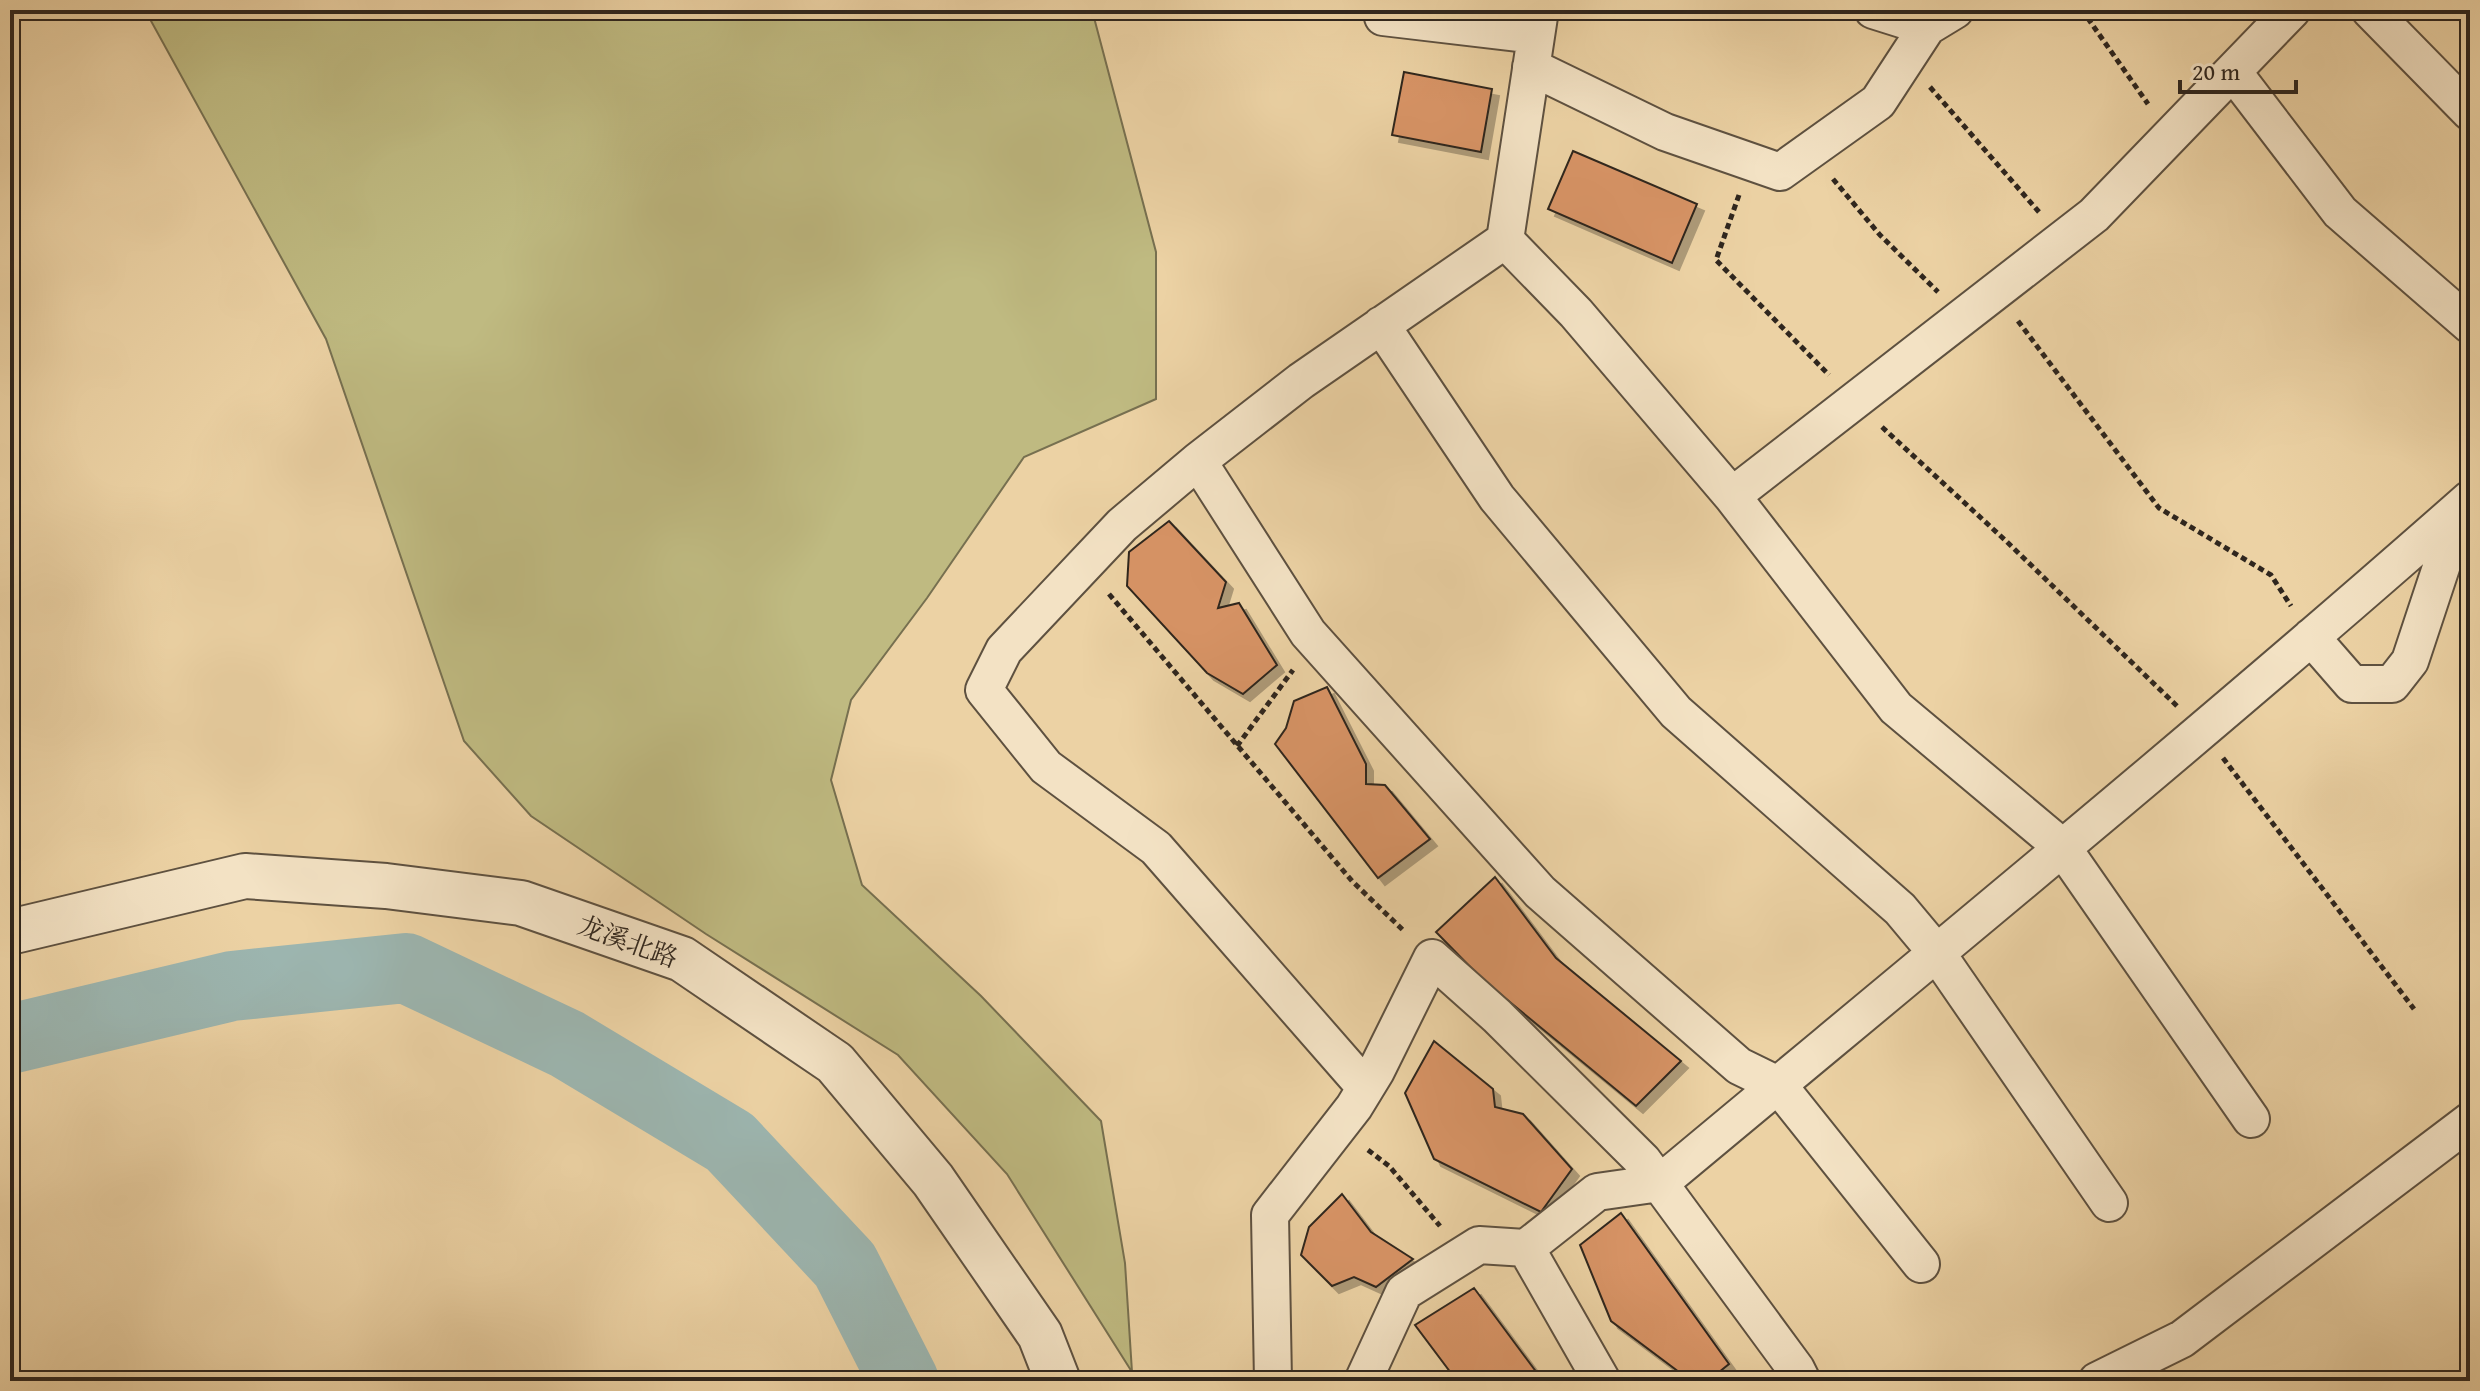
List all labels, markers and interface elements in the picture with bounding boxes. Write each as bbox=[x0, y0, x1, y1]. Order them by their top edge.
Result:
scale bar bbox=[2180, 44, 2296, 94]
text: 20 m bbox=[2192, 54, 2240, 89]
street label: 龙溪北路 bbox=[572, 905, 684, 977]

